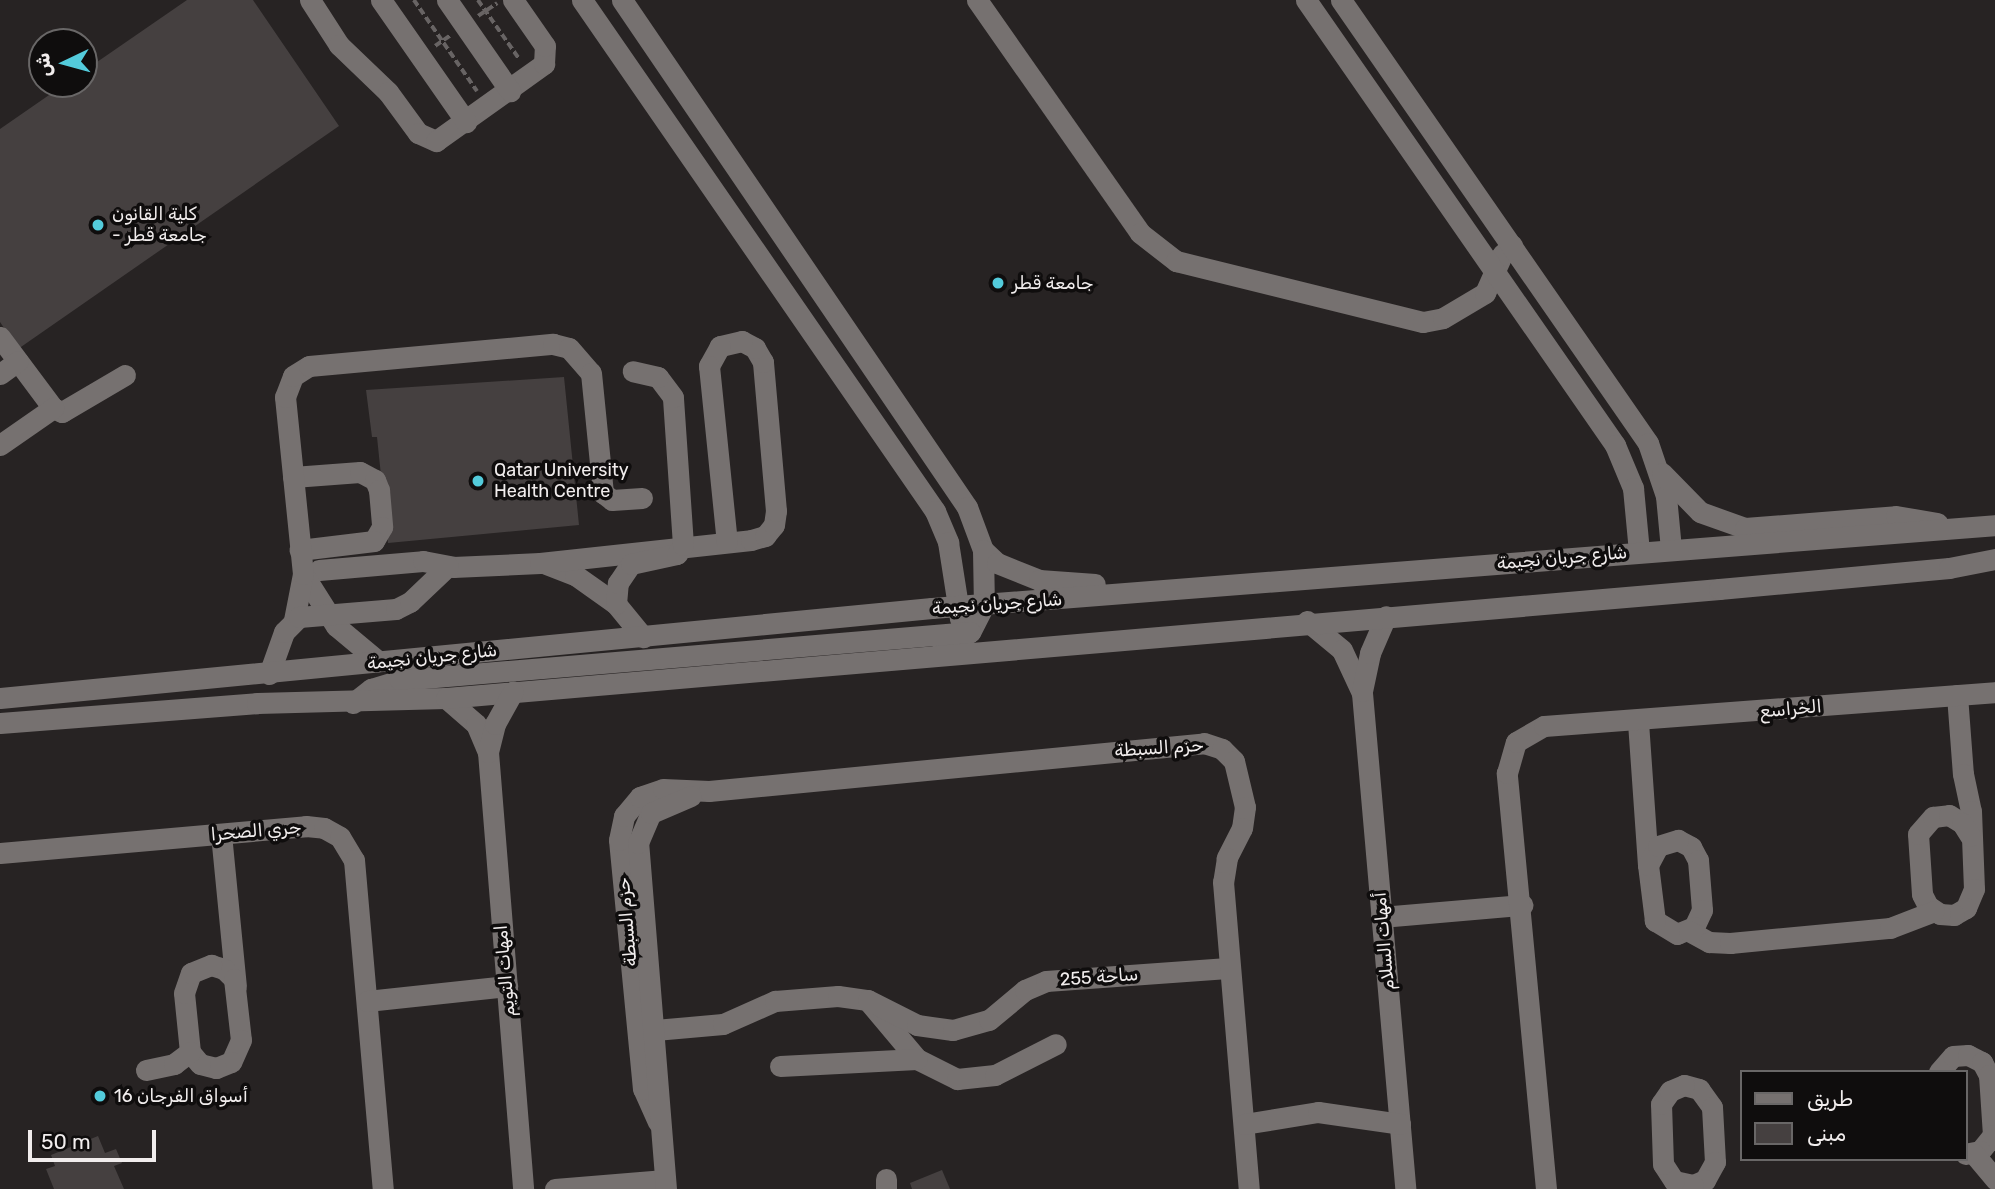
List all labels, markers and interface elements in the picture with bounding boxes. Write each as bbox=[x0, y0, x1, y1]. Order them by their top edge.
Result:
north arrow bbox=[28, 28, 98, 98]
text: ش bbox=[31, 52, 56, 78]
place label: كلية القانون - جامعة قطر bbox=[112, 204, 207, 246]
marker: كلية القانون - جامعة قطر bbox=[90, 217, 106, 233]
place label: جامعة قطر bbox=[1012, 272, 1093, 294]
marker: جامعة قطر bbox=[990, 275, 1006, 291]
place label: Qatar University Health Centre bbox=[494, 460, 629, 503]
marker: Qatar University Health Centre bbox=[468, 471, 488, 491]
street label: شارع جريان نجيمة bbox=[1496, 542, 1628, 574]
street label: شارع جريان نجيمة bbox=[931, 589, 1063, 619]
street label: شارع جريان نجيمة bbox=[366, 639, 498, 675]
street label: الخراسع bbox=[1759, 696, 1823, 722]
street label: حزم السبطة bbox=[1114, 734, 1204, 762]
street label: جري الصحرا bbox=[210, 816, 302, 846]
street label: حزم السبطة bbox=[612, 877, 642, 967]
street label: أمهات السلام bbox=[1369, 891, 1399, 991]
street label: امهات التويم bbox=[490, 924, 520, 1018]
street label: ساحة 255 bbox=[1059, 963, 1139, 991]
legend bbox=[1740, 1070, 1967, 1161]
place label: أسواق الفرجان 16 bbox=[114, 1085, 248, 1107]
text: طريق bbox=[1807, 1086, 1853, 1111]
marker: أسواق الفرجان 16 bbox=[92, 1088, 108, 1104]
scale bar bbox=[32, 1116, 159, 1160]
text: مبنى bbox=[1807, 1121, 1846, 1146]
text: 50 m bbox=[41, 1129, 91, 1154]

